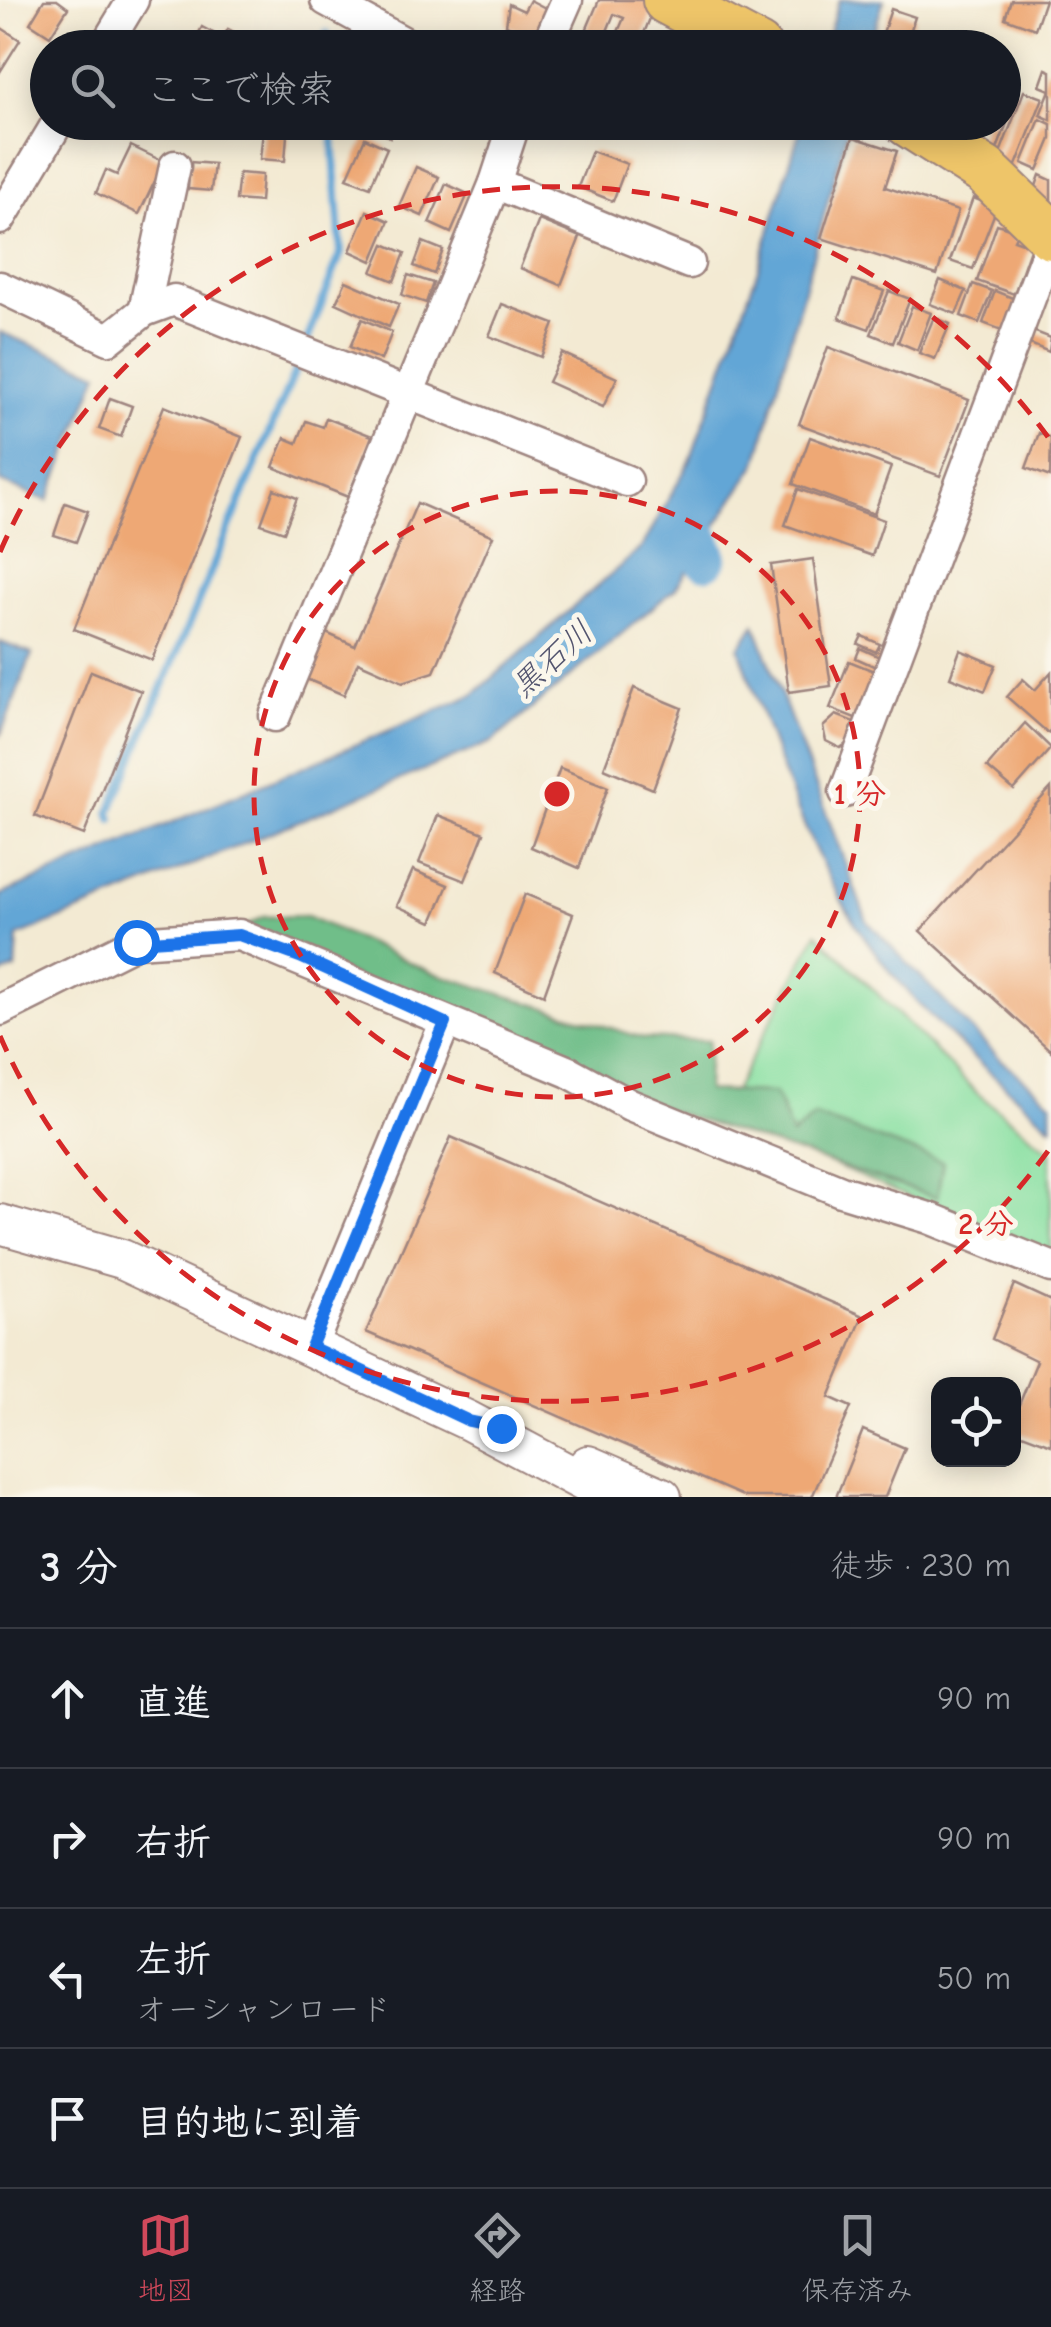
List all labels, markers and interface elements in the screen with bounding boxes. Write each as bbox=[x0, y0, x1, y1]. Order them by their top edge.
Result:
search box bbox=[30, 30, 1021, 140]
icon: search bbox=[65, 58, 120, 113]
text: ここで検索 bbox=[145, 68, 335, 112]
water label: 黒石川 bbox=[504, 613, 600, 705]
centre of rings bbox=[539, 776, 575, 812]
text: 1 分 bbox=[834, 777, 886, 812]
route start bbox=[114, 920, 160, 966]
text: 2 分 bbox=[958, 1207, 1014, 1242]
map controls bbox=[931, 1377, 1021, 1467]
button: locate bbox=[931, 1377, 1021, 1467]
route end bbox=[479, 1406, 525, 1452]
text: 3 分 bbox=[40, 1543, 118, 1592]
text: 徒歩 · 230 m bbox=[830, 1547, 1011, 1584]
icon: ahead bbox=[40, 1671, 95, 1726]
text: 90 m bbox=[937, 1680, 1011, 1717]
text: 直進 bbox=[135, 1681, 211, 1725]
icon: right bbox=[40, 1811, 95, 1866]
text: 90 m bbox=[937, 1820, 1011, 1857]
text: 右折 bbox=[135, 1821, 211, 1865]
text: 左折 bbox=[135, 1938, 211, 1982]
icon: left bbox=[40, 1951, 95, 2006]
text: 50 m bbox=[937, 1960, 1011, 1997]
text: オーシャンロード bbox=[135, 1991, 392, 2028]
icon: arrive bbox=[40, 2091, 95, 2146]
text: 目的地に到着 bbox=[135, 2101, 363, 2145]
tab: 地図 bbox=[138, 2208, 194, 2308]
tab: 経路 bbox=[469, 2208, 525, 2308]
tab: 保存済み bbox=[801, 2208, 913, 2308]

